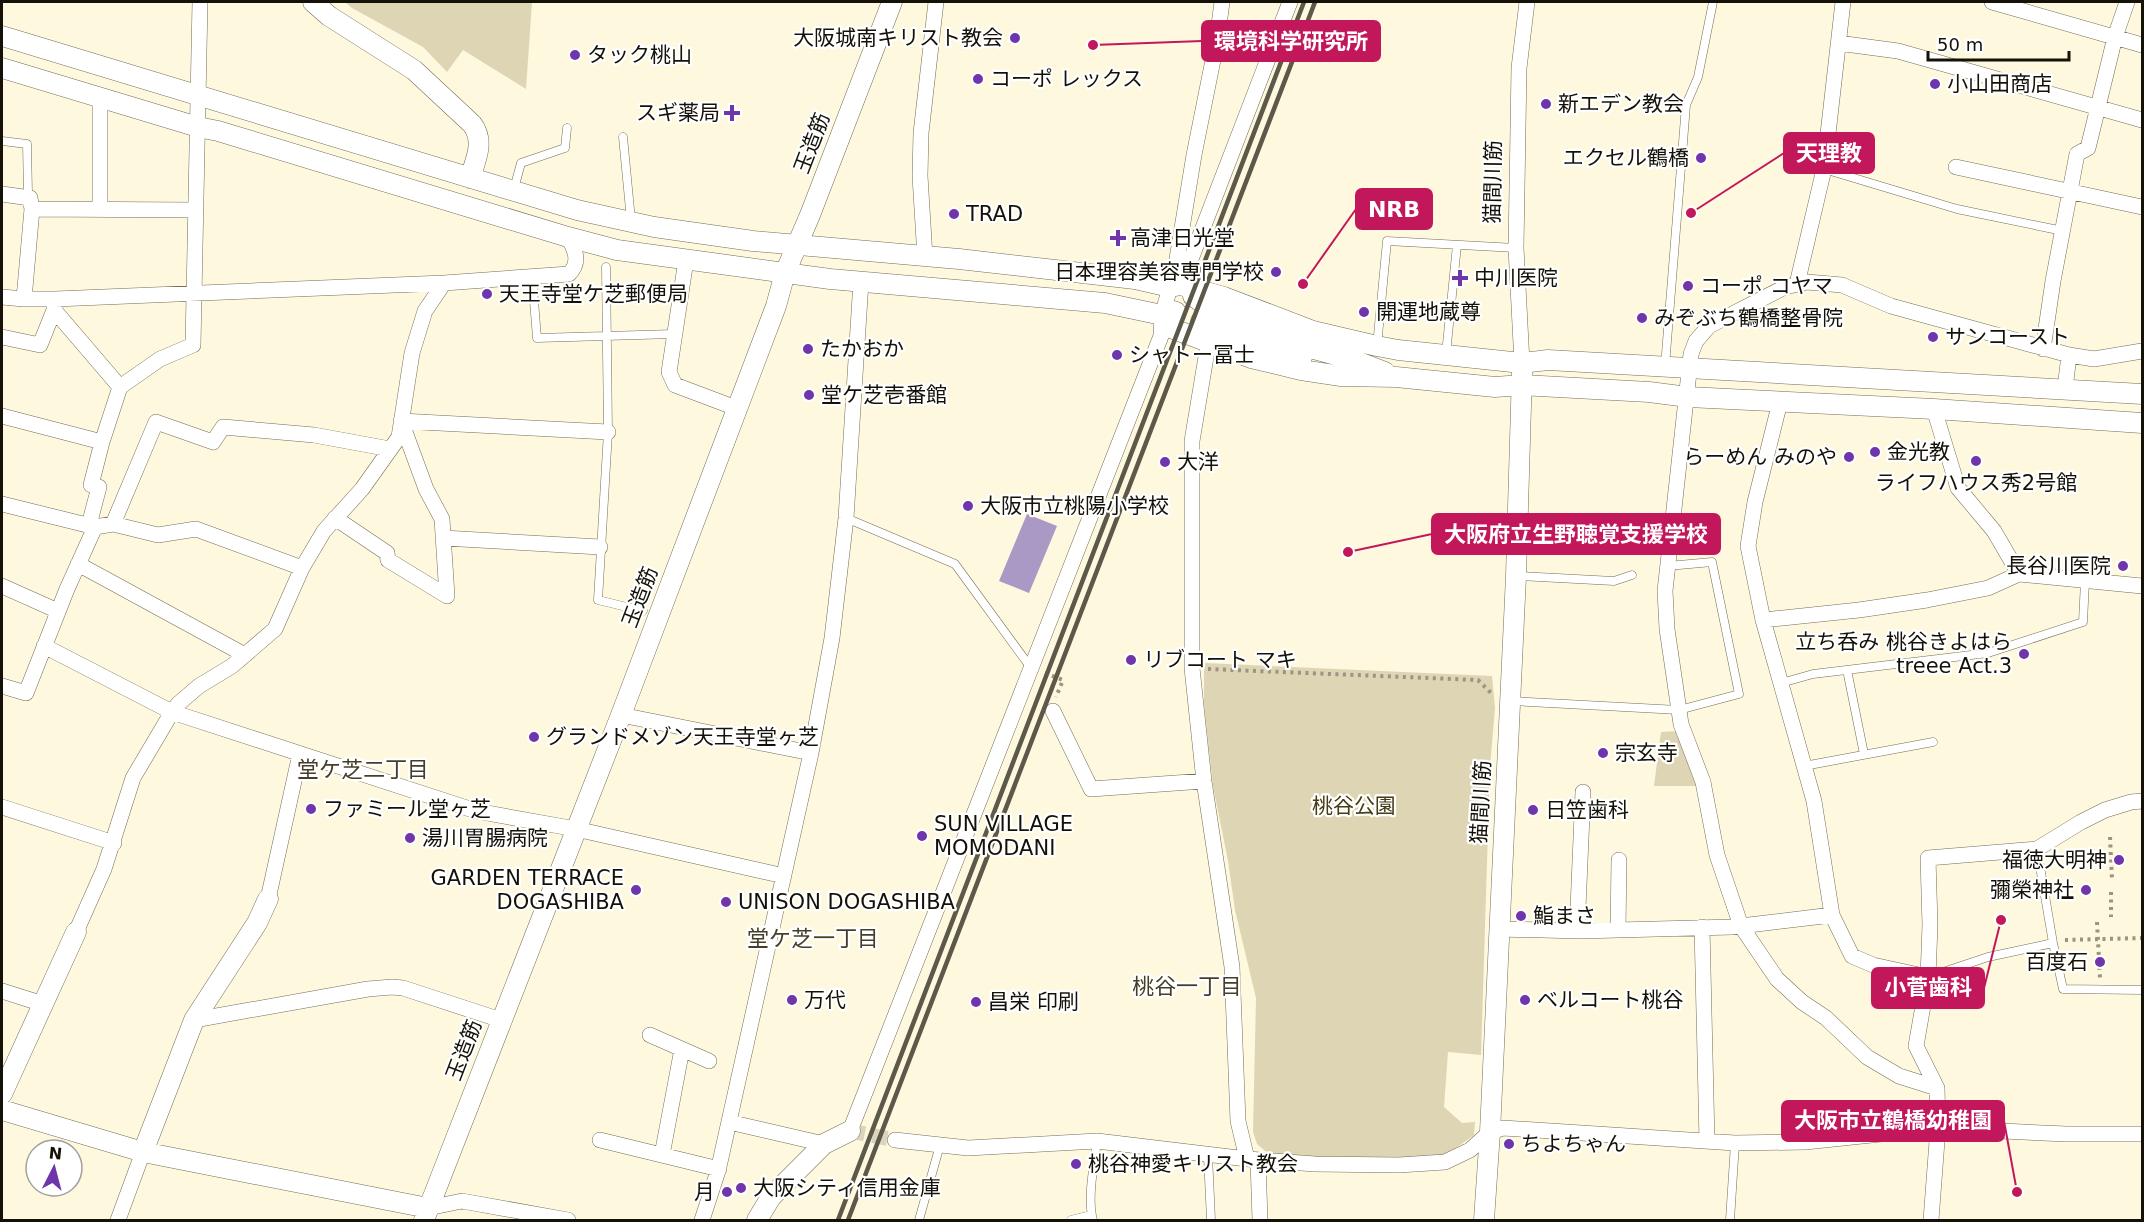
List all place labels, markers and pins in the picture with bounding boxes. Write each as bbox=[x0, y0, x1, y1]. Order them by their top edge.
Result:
callout: 環境科学研究所 bbox=[1202, 21, 1380, 61]
place label: 大阪城南キリスト教会 bbox=[793, 26, 1003, 50]
marker: 大阪城南キリスト教会 bbox=[1008, 31, 1022, 45]
place label: タック桃山 bbox=[587, 43, 692, 67]
marker: タック桃山 bbox=[568, 48, 582, 62]
place label: コーポ レックス bbox=[990, 67, 1143, 91]
marker: コーポ レックス bbox=[971, 72, 985, 86]
place label: 小山田商店 bbox=[1947, 72, 2052, 96]
marker: 小山田商店 bbox=[1928, 77, 1942, 91]
place label: 新エデン教会 bbox=[1558, 92, 1684, 116]
marker: 新エデン教会 bbox=[1539, 97, 1553, 111]
place label: スギ薬局 bbox=[636, 101, 720, 125]
marker: スギ薬局 bbox=[725, 106, 739, 120]
callout: 天理教 bbox=[1784, 133, 1874, 173]
place label: エクセル鶴橋 bbox=[1563, 146, 1689, 170]
marker: エクセル鶴橋 bbox=[1694, 151, 1708, 165]
callout: NRB bbox=[1356, 189, 1432, 229]
place label: TRAD bbox=[965, 202, 1023, 226]
marker: TRAD bbox=[947, 207, 961, 221]
place label: 高津日光堂 bbox=[1130, 226, 1235, 250]
marker: 高津日光堂 bbox=[1111, 231, 1125, 245]
place label: 日本理容美容専門学校 bbox=[1054, 260, 1264, 284]
marker: 日本理容美容専門学校 bbox=[1269, 265, 1283, 279]
place label: 中川医院 bbox=[1474, 266, 1558, 290]
marker: 中川医院 bbox=[1451, 269, 1469, 287]
place label: コーポ コヤマ bbox=[1700, 274, 1833, 298]
marker: コーポ コヤマ bbox=[1681, 279, 1695, 293]
place label: 天王寺堂ケ芝郵便局 bbox=[499, 282, 688, 306]
marker: 天王寺堂ケ芝郵便局 bbox=[480, 287, 494, 301]
place label: 開運地蔵尊 bbox=[1376, 300, 1481, 324]
marker: 開運地蔵尊 bbox=[1357, 305, 1371, 319]
place label: みぞぶち鶴橋整骨院 bbox=[1654, 306, 1843, 330]
marker: みぞぶち鶴橋整骨院 bbox=[1635, 311, 1649, 325]
place label: サンコースト bbox=[1945, 325, 2070, 349]
marker: サンコースト bbox=[1926, 330, 1940, 344]
place label: たかおか bbox=[820, 337, 904, 361]
marker: たかおか bbox=[801, 342, 815, 356]
place label: シャトー冨士 bbox=[1129, 343, 1255, 367]
marker: シャトー冨士 bbox=[1110, 348, 1124, 362]
place label: 堂ケ芝壱番館 bbox=[821, 383, 947, 407]
marker: 堂ケ芝壱番館 bbox=[802, 388, 816, 402]
place label: 金光教 bbox=[1887, 440, 1950, 464]
place label: らーめん みのや bbox=[1683, 445, 1837, 469]
marker: 金光教 bbox=[1868, 445, 1882, 459]
place label: 大洋 bbox=[1177, 450, 1219, 474]
marker: らーめん みのや bbox=[1842, 450, 1856, 464]
marker: ライフハウス秀2号館 bbox=[1969, 454, 1983, 468]
marker: 大洋 bbox=[1158, 455, 1172, 469]
place label: ライフハウス秀2号館 bbox=[1875, 471, 2077, 495]
place label: 大阪市立桃陽小学校 bbox=[980, 494, 1169, 518]
marker: 大阪市立桃陽小学校 bbox=[961, 499, 975, 513]
callout: 大阪府立生野聴覚支援学校 bbox=[1432, 514, 1720, 554]
place label: 長谷川医院 bbox=[2006, 554, 2111, 578]
marker: 長谷川医院 bbox=[2116, 559, 2130, 573]
place label: 立ち呑み 桃谷きよはら treee Act.3 bbox=[1795, 630, 2012, 678]
marker: 立ち呑み 桃谷きよはら treee Act.3 bbox=[2017, 647, 2031, 661]
place label: リブコート マキ bbox=[1143, 648, 1297, 672]
marker: リブコート マキ bbox=[1124, 653, 1138, 667]
place label: グランドメゾン天王寺堂ヶ芝 bbox=[546, 725, 819, 749]
marker: グランドメゾン天王寺堂ヶ芝 bbox=[527, 730, 541, 744]
place label: 宗玄寺 bbox=[1615, 741, 1678, 765]
marker: 宗玄寺 bbox=[1596, 746, 1610, 760]
place label: ファミール堂ヶ芝 bbox=[323, 797, 491, 821]
place label: 日笠歯科 bbox=[1545, 798, 1629, 822]
marker: ファミール堂ヶ芝 bbox=[304, 802, 318, 816]
marker: 日笠歯科 bbox=[1526, 803, 1540, 817]
place label: SUN VILLAGE MOMODANI bbox=[934, 812, 1073, 860]
place label: 湯川胃腸病院 bbox=[422, 826, 548, 850]
marker: SUN VILLAGE MOMODANI bbox=[915, 829, 929, 843]
marker: 湯川胃腸病院 bbox=[403, 831, 417, 845]
place label: 福徳大明神 bbox=[2002, 848, 2107, 872]
marker: 福徳大明神 bbox=[2112, 853, 2126, 867]
place label: GARDEN TERRACE DOGASHIBA bbox=[431, 866, 625, 914]
place label: 彌榮神社 bbox=[1990, 878, 2074, 902]
marker: GARDEN TERRACE DOGASHIBA bbox=[629, 883, 643, 897]
marker: 彌榮神社 bbox=[2079, 883, 2093, 897]
place label: UNISON DOGASHIBA bbox=[738, 890, 956, 914]
marker: UNISON DOGASHIBA bbox=[719, 895, 733, 909]
place label: 鮨まさ bbox=[1533, 904, 1596, 928]
marker: 鮨まさ bbox=[1514, 909, 1528, 923]
place label: 百度石 bbox=[2025, 950, 2088, 974]
marker: 百度石 bbox=[2093, 955, 2107, 969]
callout: 小菅歯科 bbox=[1872, 968, 1984, 1008]
place label: 万代 bbox=[804, 988, 846, 1012]
place label: ベルコート桃谷 bbox=[1537, 988, 1684, 1012]
place label: 昌栄 印刷 bbox=[988, 990, 1079, 1014]
marker: 万代 bbox=[785, 993, 799, 1007]
marker: ベルコート桃谷 bbox=[1518, 993, 1532, 1007]
marker: 昌栄 印刷 bbox=[969, 995, 983, 1009]
callout: 大阪市立鶴橋幼稚園 bbox=[1782, 1101, 2004, 1141]
place label: ちよちゃん bbox=[1521, 1132, 1626, 1156]
marker: ちよちゃん bbox=[1502, 1137, 1516, 1151]
place label: 桃谷神愛キリスト教会 bbox=[1088, 1152, 1298, 1176]
marker: 桃谷神愛キリスト教会 bbox=[1069, 1157, 1083, 1171]
place label: 大阪シティ信用金庫 bbox=[753, 1176, 941, 1200]
place label: 月 bbox=[694, 1180, 715, 1204]
marker: 大阪シティ信用金庫 bbox=[734, 1181, 748, 1195]
marker: 月 bbox=[720, 1185, 734, 1199]

